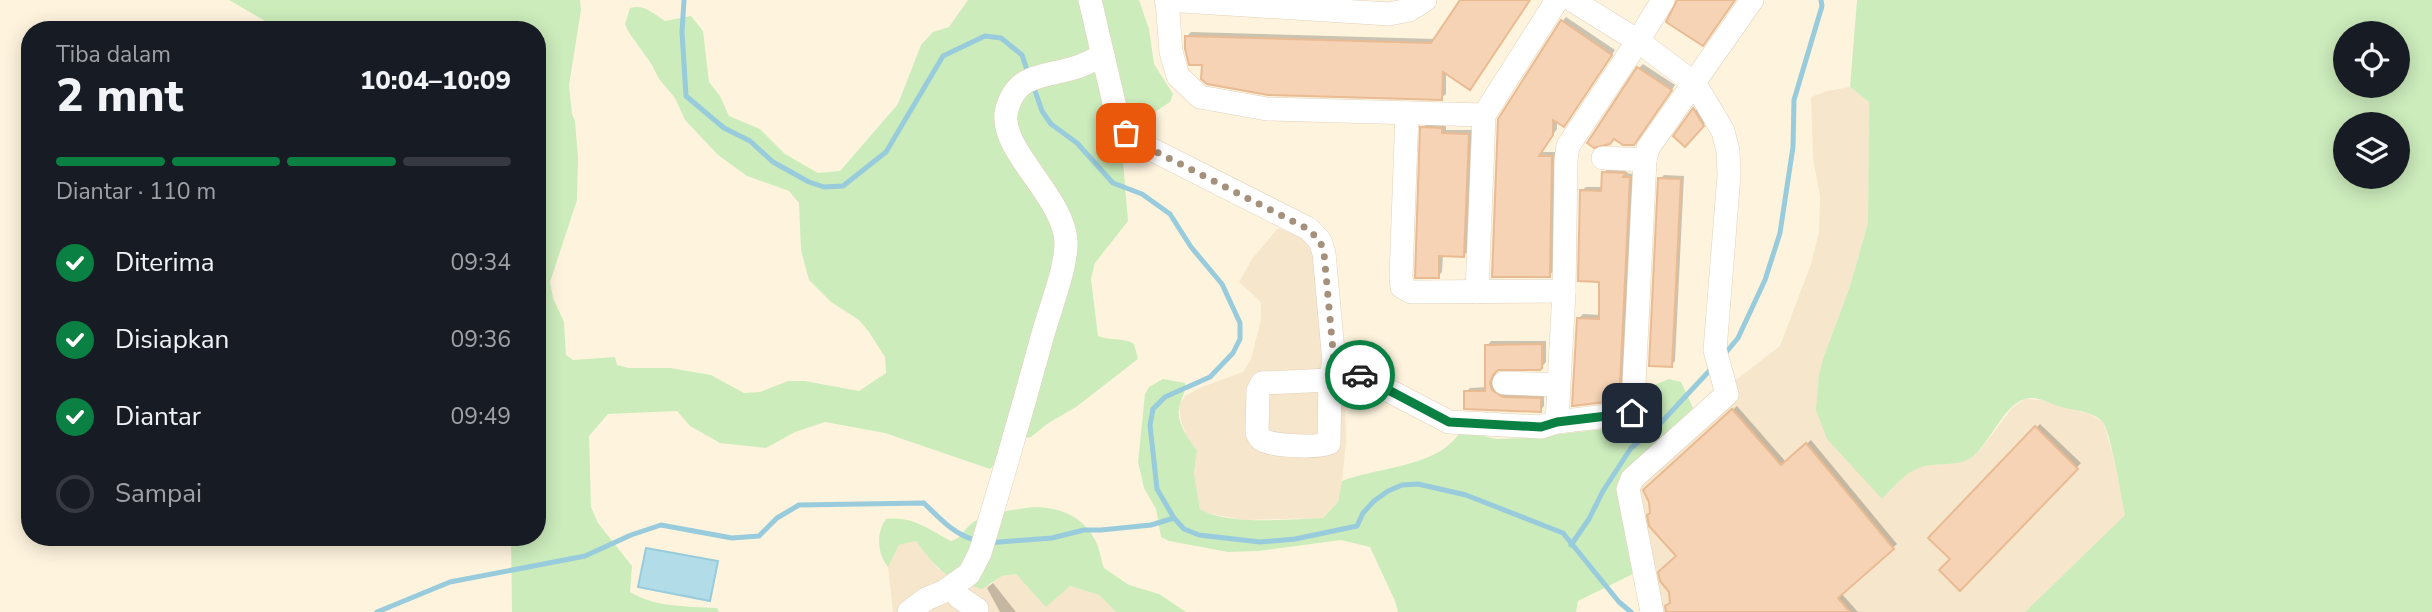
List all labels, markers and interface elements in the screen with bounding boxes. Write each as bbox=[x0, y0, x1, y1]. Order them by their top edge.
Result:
map controls bbox=[2333, 21, 2410, 189]
button: locate bbox=[2333, 21, 2410, 98]
text: Tiba dalam bbox=[56, 39, 171, 70]
text: 10:04–10:09 bbox=[360, 63, 511, 98]
text: 2 mnt bbox=[56, 64, 183, 127]
pin bbox=[1096, 103, 1156, 163]
button: layers bbox=[2333, 112, 2410, 189]
icon: bag bbox=[1107, 114, 1145, 152]
text: Diantar · 110 m bbox=[56, 176, 216, 207]
icon: check bbox=[56, 244, 94, 282]
text: Diterima bbox=[115, 245, 215, 280]
text: 09:34 bbox=[451, 247, 511, 278]
icon: check bbox=[56, 321, 94, 359]
text: Disiapkan bbox=[115, 322, 229, 357]
text: 09:36 bbox=[451, 324, 511, 355]
courier bbox=[1325, 340, 1395, 410]
icon: car bbox=[1341, 356, 1379, 394]
pin bbox=[1602, 383, 1662, 443]
icon: home bbox=[1613, 394, 1651, 432]
icon: check bbox=[56, 398, 94, 436]
text: Diantar bbox=[115, 399, 201, 434]
text: 09:49 bbox=[451, 401, 511, 432]
text: Sampai bbox=[115, 476, 202, 511]

